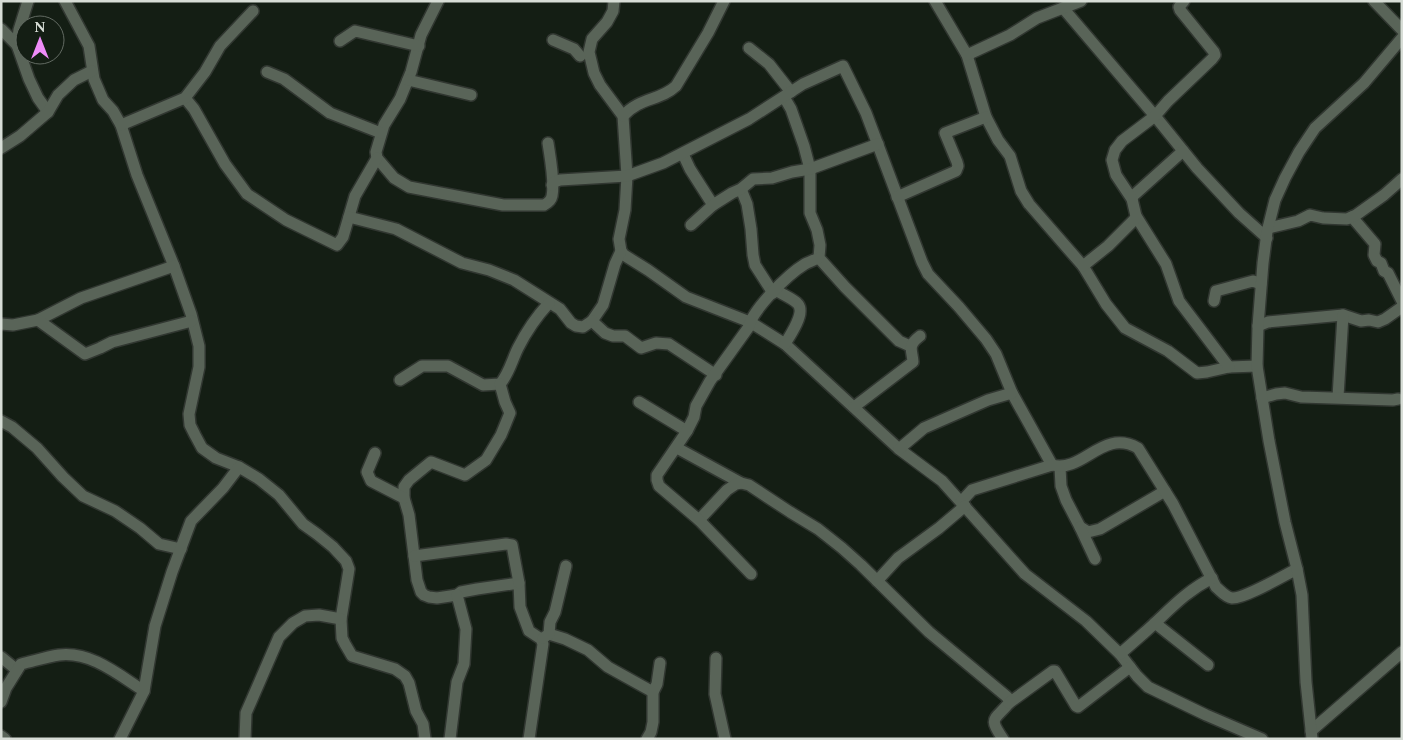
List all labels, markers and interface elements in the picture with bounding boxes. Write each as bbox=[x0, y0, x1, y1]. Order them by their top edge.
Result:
north arrow bbox=[15, 15, 65, 65]
text: N bbox=[34, 17, 46, 38]

